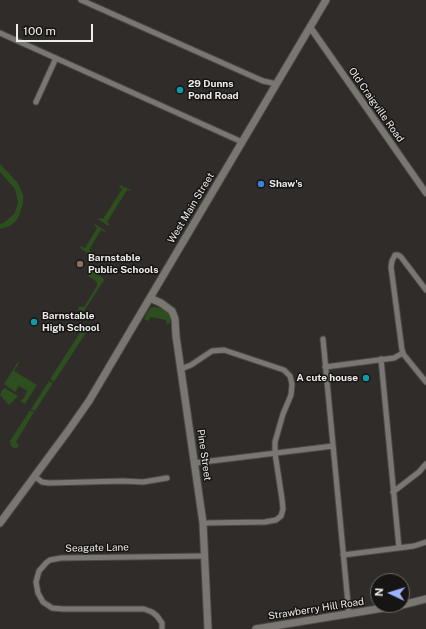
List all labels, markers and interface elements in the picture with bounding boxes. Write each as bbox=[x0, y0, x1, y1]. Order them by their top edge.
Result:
scale bar bbox=[18, 16, 95, 42]
text: 100 m bbox=[23, 24, 56, 38]
street label: Old Craigville Road bbox=[346, 65, 406, 145]
place label: 29 Dunns Pond Road bbox=[188, 78, 239, 102]
marker: 29 Dunns Pond Road bbox=[175, 85, 185, 95]
street label: West Main Street bbox=[165, 171, 217, 245]
place label: Shaw's bbox=[269, 178, 302, 190]
marker: Shaw's bbox=[256, 179, 266, 189]
place label: Barnstable Public Schools bbox=[88, 252, 158, 276]
marker: Barnstable Public Schools bbox=[75, 259, 85, 269]
place label: Barnstable High School bbox=[42, 310, 100, 334]
marker: Barnstable High School bbox=[29, 317, 39, 327]
place label: A cute house bbox=[296, 372, 358, 384]
marker: A cute house bbox=[361, 373, 371, 383]
street label: Pine Street bbox=[194, 428, 214, 482]
street label: Seagate Lane bbox=[65, 541, 129, 555]
north arrow bbox=[370, 573, 410, 613]
text: N bbox=[373, 588, 385, 597]
street label: Strawberry Hill Road bbox=[267, 595, 365, 623]

